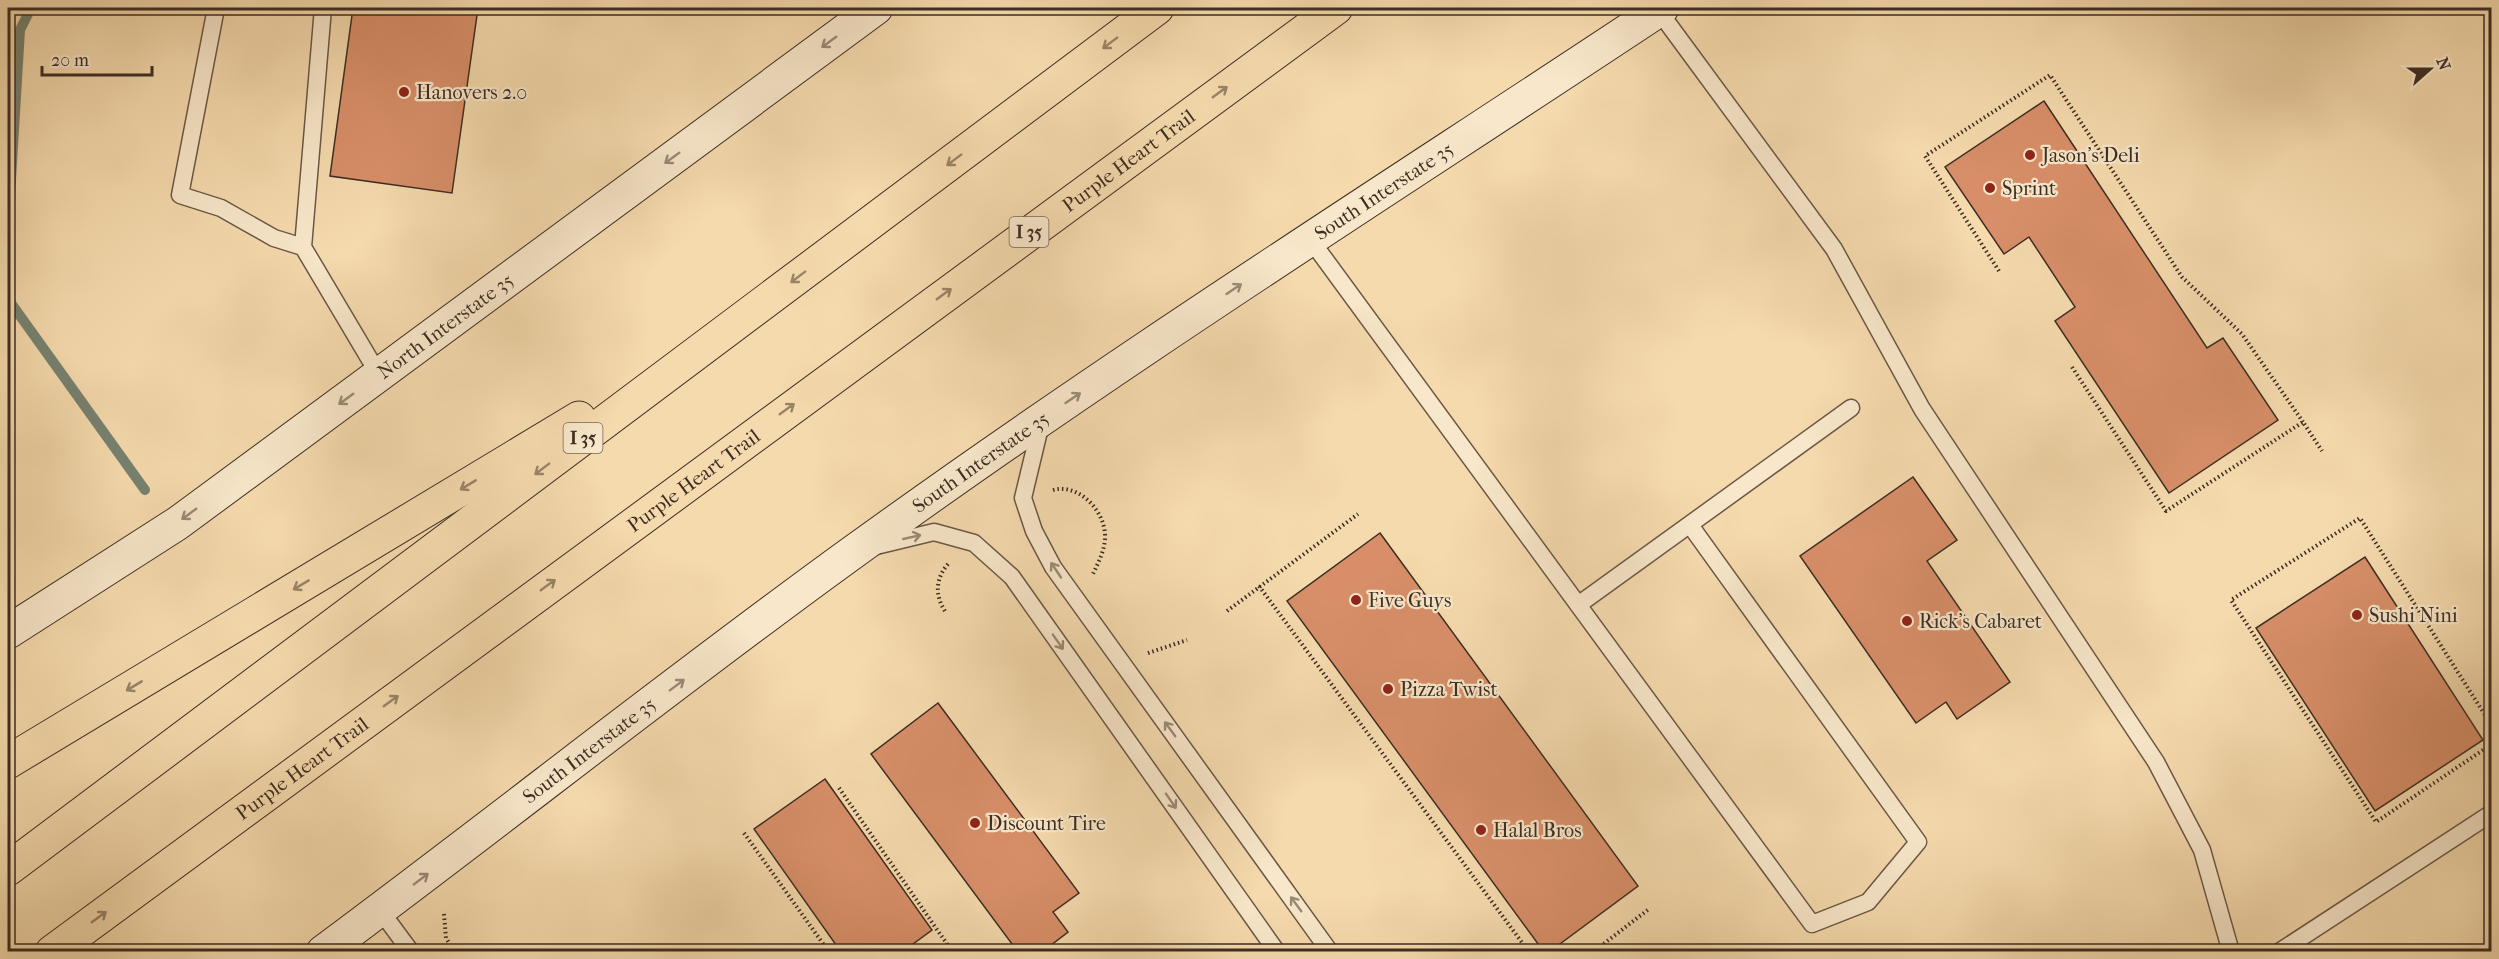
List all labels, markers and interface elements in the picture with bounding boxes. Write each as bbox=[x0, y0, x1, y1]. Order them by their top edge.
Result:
one-way arrow bbox=[821, 35, 837, 48]
one-way arrow bbox=[1103, 36, 1119, 49]
scale bar bbox=[42, 39, 152, 77]
north arrow bbox=[2400, 39, 2460, 99]
text: 20 m bbox=[51, 50, 89, 71]
text: N bbox=[2432, 55, 2455, 74]
place label: Hanovers 2.0 bbox=[416, 81, 527, 104]
marker: Hanovers 2.0 bbox=[397, 85, 411, 99]
one-way arrow bbox=[1212, 86, 1228, 98]
street label: Purple Heart Trail bbox=[1058, 104, 1200, 217]
street label: South Interstate 35 bbox=[1310, 137, 1457, 245]
place label: Jason's Deli bbox=[2040, 144, 2140, 167]
marker: Jason's Deli bbox=[2023, 148, 2037, 162]
one-way arrow bbox=[665, 152, 681, 164]
one-way arrow bbox=[947, 153, 963, 166]
place label: Sprint bbox=[2002, 177, 2056, 200]
marker: Sprint bbox=[1983, 181, 1997, 195]
road number: I 35 bbox=[1010, 217, 1048, 247]
street label: North Interstate 35 bbox=[373, 268, 518, 383]
one-way arrow bbox=[791, 270, 807, 283]
one-way arrow bbox=[1226, 283, 1242, 295]
one-way arrow bbox=[936, 288, 952, 300]
one-way arrow bbox=[339, 392, 355, 405]
one-way arrow bbox=[1064, 392, 1080, 404]
one-way arrow bbox=[778, 403, 794, 415]
street label: South Interstate 35 bbox=[908, 406, 1053, 517]
road number: I 35 bbox=[564, 423, 602, 453]
street label: Purple Heart Trail bbox=[623, 424, 764, 537]
one-way arrow bbox=[534, 463, 550, 475]
one-way arrow bbox=[460, 479, 477, 491]
one-way arrow bbox=[182, 508, 198, 521]
one-way arrow bbox=[902, 531, 921, 543]
one-way arrow bbox=[1050, 563, 1062, 579]
one-way arrow bbox=[539, 579, 555, 591]
one-way arrow bbox=[293, 580, 310, 592]
place label: Five Guys bbox=[1368, 589, 1451, 612]
marker: Five Guys bbox=[1349, 593, 1363, 607]
place label: Sushi Nini bbox=[2369, 604, 2458, 627]
marker: Sushi Nini bbox=[2350, 608, 2364, 622]
place label: Rick's Cabaret bbox=[1919, 610, 2042, 633]
marker: Rick's Cabaret bbox=[1900, 614, 1914, 628]
one-way arrow bbox=[1052, 633, 1064, 650]
place label: Pizza Twist bbox=[1400, 678, 1498, 701]
one-way arrow bbox=[668, 679, 684, 691]
one-way arrow bbox=[126, 680, 143, 692]
marker: Pizza Twist bbox=[1381, 682, 1395, 696]
street label: South Interstate 35 bbox=[518, 692, 660, 808]
one-way arrow bbox=[383, 695, 399, 708]
street label: Purple Heart Trail bbox=[231, 712, 373, 825]
one-way arrow bbox=[1164, 721, 1176, 737]
one-way arrow bbox=[1165, 793, 1177, 809]
place label: Discount Tire bbox=[987, 812, 1106, 835]
marker: Discount Tire bbox=[968, 816, 982, 830]
place label: Halal Bros bbox=[1493, 819, 1582, 842]
marker: Halal Bros bbox=[1474, 823, 1488, 837]
one-way arrow bbox=[412, 872, 428, 885]
one-way arrow bbox=[1290, 897, 1302, 913]
one-way arrow bbox=[91, 911, 107, 924]

